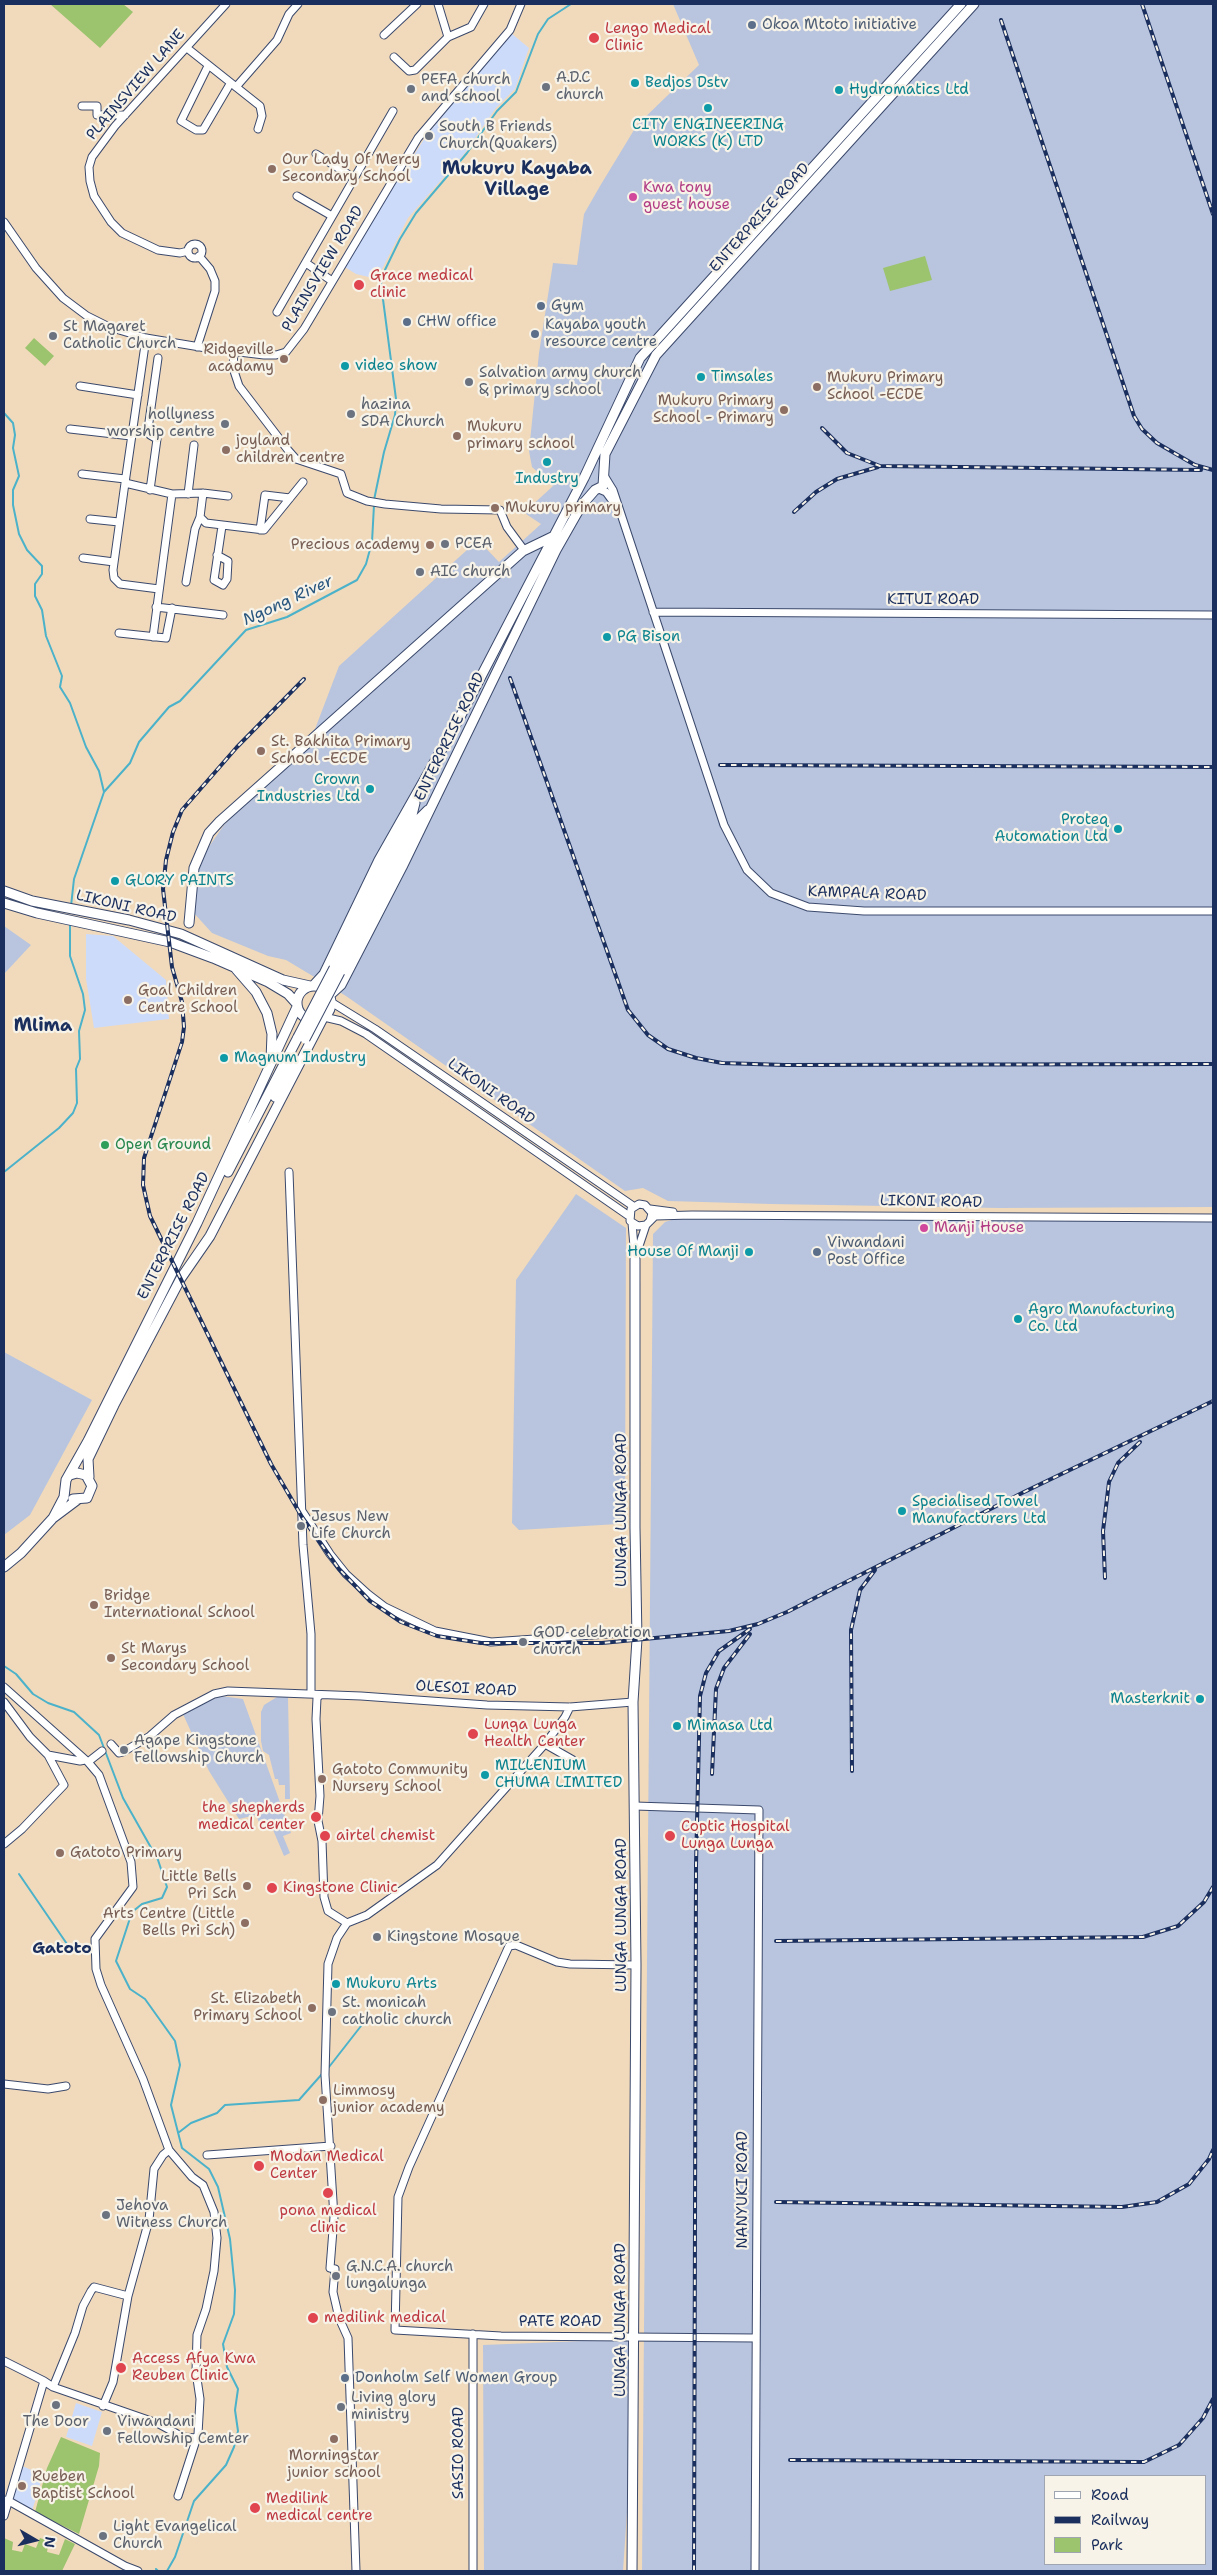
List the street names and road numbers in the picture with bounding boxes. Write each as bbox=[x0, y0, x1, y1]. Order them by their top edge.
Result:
street label: PLAINSVIEW LANE bbox=[83, 26, 189, 144]
street label: ENTERPRISE ROAD bbox=[706, 160, 814, 276]
street label: PLAINSVIEW ROAD bbox=[278, 203, 368, 335]
street label: KITUI ROAD bbox=[887, 591, 979, 609]
street label: ENTERPRISE ROAD bbox=[411, 670, 489, 804]
street label: KAMPALA ROAD bbox=[807, 883, 927, 905]
street label: LIKONI ROAD bbox=[74, 887, 178, 927]
street label: LIKONI ROAD bbox=[444, 1055, 538, 1129]
street label: ENTERPRISE ROAD bbox=[134, 1169, 214, 1303]
street label: LIKONI ROAD bbox=[880, 1192, 982, 1212]
street label: LUNGA LUNGA ROAD bbox=[613, 1433, 631, 1587]
street label: OLESOI ROAD bbox=[415, 1677, 517, 1701]
street label: LUNGA LUNGA ROAD bbox=[613, 1838, 631, 1992]
street label: NANYUKI ROAD bbox=[734, 2131, 752, 2249]
street label: LUNGA LUNGA ROAD bbox=[612, 2243, 630, 2397]
street label: PATE ROAD bbox=[519, 2313, 601, 2331]
street label: SASIO ROAD bbox=[450, 2407, 468, 2499]

